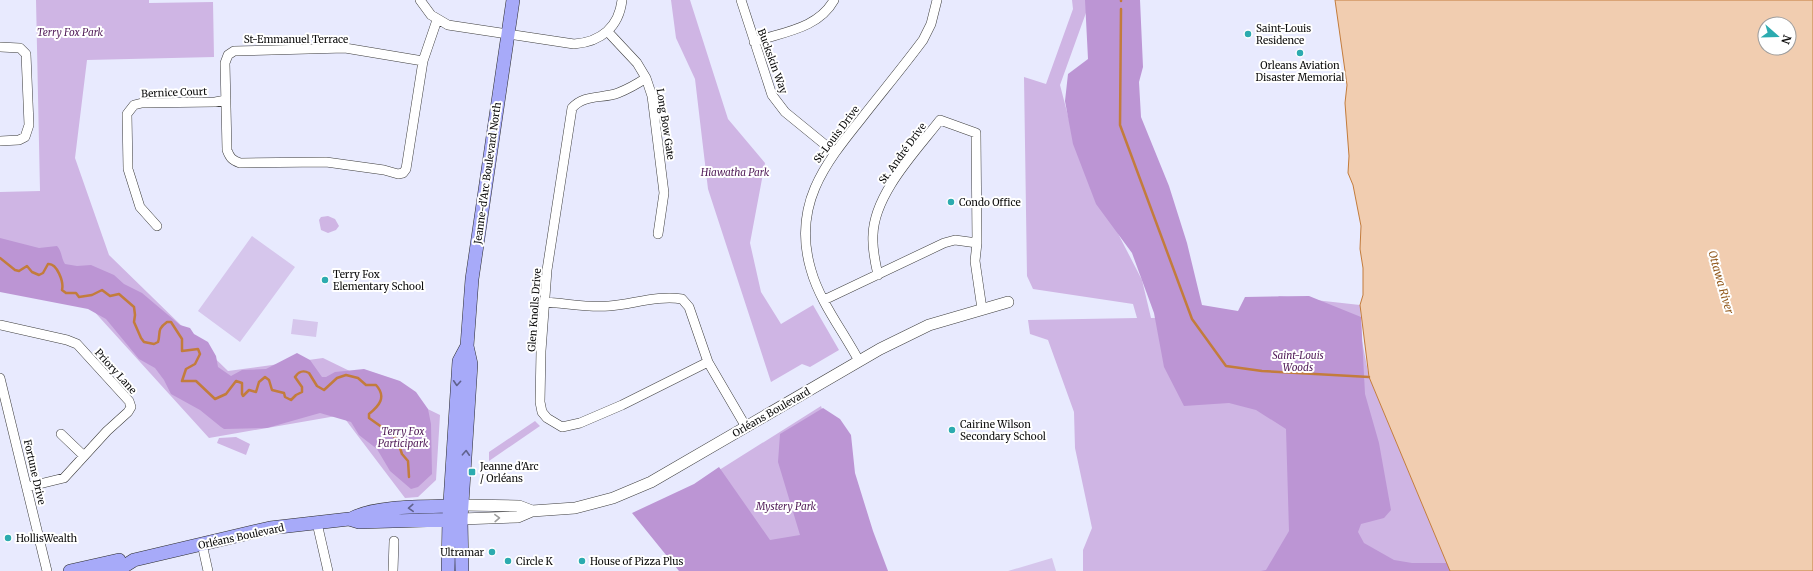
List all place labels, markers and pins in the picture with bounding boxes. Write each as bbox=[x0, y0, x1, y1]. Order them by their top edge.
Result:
place label: Saint-Louis Residence bbox=[1256, 22, 1311, 47]
marker: Saint-Louis Residence bbox=[1243, 29, 1253, 39]
marker: Orleans Aviation Disaster Memorial bbox=[1295, 48, 1305, 58]
place label: Orleans Aviation Disaster Memorial bbox=[1256, 59, 1344, 84]
place label: Condo Office bbox=[959, 196, 1021, 209]
marker: Condo Office bbox=[946, 197, 956, 207]
place label: Terry Fox Elementary School bbox=[333, 268, 424, 293]
marker: Terry Fox Elementary School bbox=[320, 275, 330, 285]
place label: Cairine Wilson Secondary School bbox=[960, 418, 1046, 443]
marker: Cairine Wilson Secondary School bbox=[947, 425, 957, 435]
place label: Jeanne d'Arc / Orléans bbox=[479, 460, 539, 485]
marker: Jeanne d'Arc / Orléans bbox=[467, 467, 477, 477]
place label: HollisWealth bbox=[16, 532, 77, 545]
marker: HollisWealth bbox=[3, 533, 13, 543]
place label: Ultramar bbox=[440, 546, 484, 559]
marker: Ultramar bbox=[487, 547, 497, 557]
place label: Circle K bbox=[516, 555, 554, 568]
place label: House of Pizza Plus bbox=[590, 555, 683, 568]
marker: Circle K bbox=[503, 556, 513, 566]
marker: House of Pizza Plus bbox=[577, 556, 587, 566]

